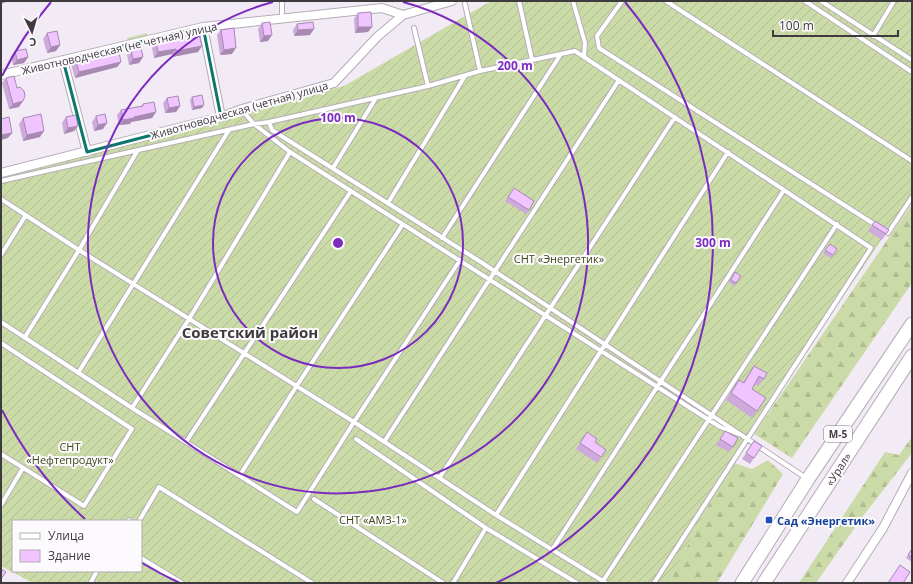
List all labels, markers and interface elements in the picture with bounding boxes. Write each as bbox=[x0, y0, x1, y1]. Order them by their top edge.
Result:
north arrow bbox=[12, 12, 52, 52]
scale bar bbox=[773, 12, 898, 38]
text: 100 m bbox=[779, 17, 814, 34]
street label: Животноводческая (не четная) улица bbox=[20, 18, 218, 78]
text: С bbox=[29, 35, 37, 50]
text: 200 m bbox=[497, 57, 533, 74]
street label: Животноводческая (четная) улица bbox=[148, 77, 330, 143]
text: 100 m bbox=[320, 109, 356, 126]
text: 300 m bbox=[695, 234, 731, 251]
centre of rings bbox=[331, 236, 345, 250]
park label: СНТ «Энергетик» bbox=[514, 251, 605, 266]
district label: Советский район bbox=[182, 322, 318, 342]
road number: М-5 bbox=[824, 426, 852, 442]
park label: СНТ «Нефтепродукт» bbox=[26, 439, 114, 467]
street label: «Урал» bbox=[822, 449, 855, 489]
park label: СНТ «АМЗ-1» bbox=[339, 512, 408, 527]
place label: Сад «Энергетик» bbox=[777, 513, 875, 528]
marker: Сад «Энергетик» bbox=[764, 515, 774, 525]
legend bbox=[12, 520, 142, 572]
text: Улица bbox=[48, 527, 84, 544]
text: Здание bbox=[48, 547, 91, 564]

